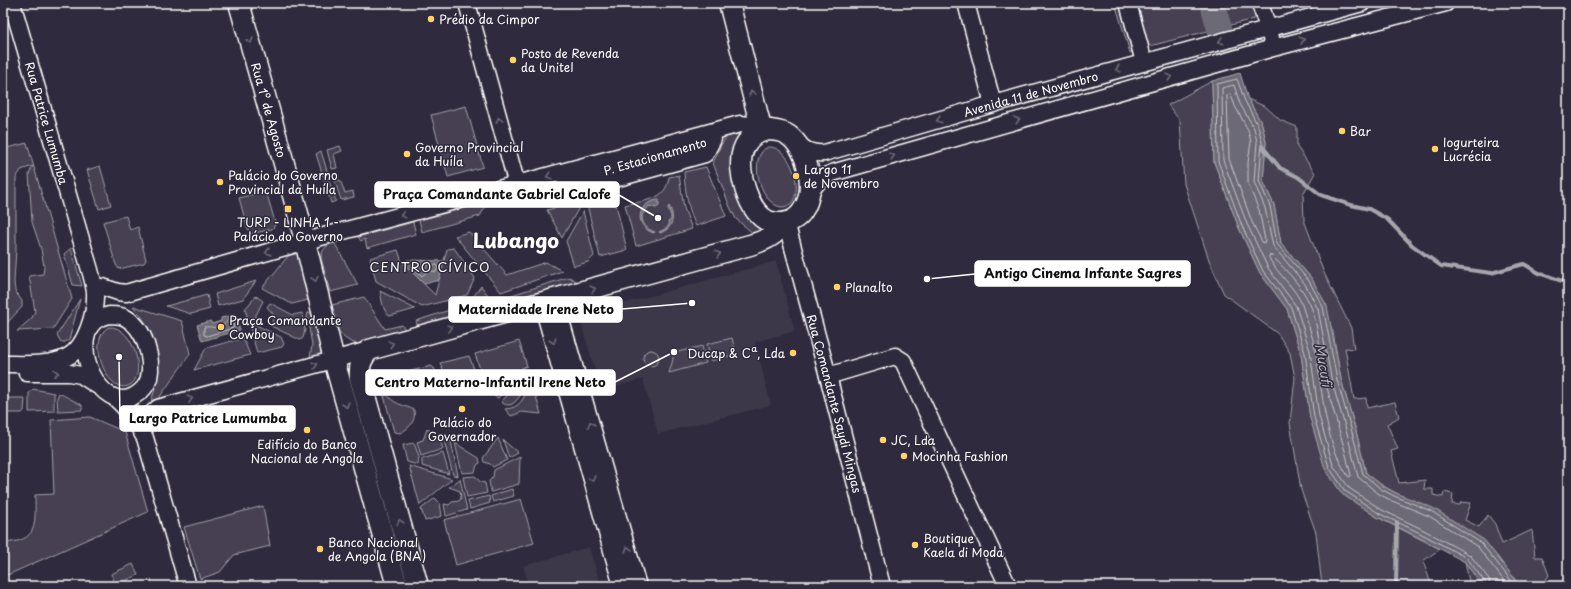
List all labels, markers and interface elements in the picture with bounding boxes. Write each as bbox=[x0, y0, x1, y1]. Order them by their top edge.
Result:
place label: Prédio da Cimpor bbox=[439, 10, 540, 28]
marker: Prédio da Cimpor bbox=[426, 14, 436, 24]
one-way arrow bbox=[245, 37, 254, 44]
one-way arrow bbox=[1218, 37, 1224, 45]
one-way arrow bbox=[1299, 37, 1305, 45]
place label: Posto de Revenda da Unitel bbox=[521, 44, 620, 76]
marker: Posto de Revenda da Unitel bbox=[508, 55, 518, 65]
street label: Rua Patrice Lumumba bbox=[21, 60, 73, 187]
street label: Rua 1º de Agosto bbox=[247, 60, 291, 160]
one-way arrow bbox=[1115, 65, 1122, 73]
street label: Avenida 11 de Novembro bbox=[961, 67, 1100, 121]
one-way arrow bbox=[1165, 73, 1172, 82]
one-way arrow bbox=[748, 90, 757, 97]
one-way arrow bbox=[936, 115, 943, 124]
one-way arrow bbox=[1013, 116, 1020, 125]
one-way arrow bbox=[495, 117, 504, 124]
place label: Bar bbox=[1350, 122, 1371, 140]
marker: Bar bbox=[1337, 126, 1347, 136]
street label: P. Estacionamento bbox=[601, 133, 709, 179]
place label: Iogurteira Lucrécia bbox=[1443, 133, 1500, 165]
place label: Governo Provincial da Huíla bbox=[415, 138, 523, 170]
marker: Iogurteira Lucrécia bbox=[1430, 144, 1440, 154]
marker: Governo Provincial da Huíla bbox=[402, 149, 412, 159]
one-way arrow bbox=[888, 152, 895, 161]
place label: Largo 11 de Novembro bbox=[804, 160, 879, 192]
place label: Palácio do Governo Provincial da Huíla bbox=[228, 166, 338, 198]
one-way arrow bbox=[546, 171, 553, 180]
marker: Largo 11 de Novembro bbox=[791, 171, 801, 181]
marker: Palácio do Governo Provincial da Huíla bbox=[215, 177, 225, 187]
callout: Praça Comandante Gabriel Calofe bbox=[375, 182, 619, 207]
text: Praça Comandante Gabriel Calofe bbox=[383, 184, 611, 203]
marker: TURP - LINHA 1 - Palácio do Governo bbox=[283, 204, 293, 214]
one-way arrow bbox=[400, 210, 407, 219]
place label: TURP - LINHA 1 - Palácio do Governo bbox=[233, 213, 343, 245]
district label: Lubango bbox=[473, 225, 559, 255]
one-way arrow bbox=[265, 247, 272, 256]
one-way arrow bbox=[715, 251, 721, 259]
district label: CENTRO CÍVICO bbox=[370, 257, 490, 276]
callout: Antigo Cinema Infante Sagres bbox=[975, 261, 1190, 286]
text: Antigo Cinema Infante Sagres bbox=[984, 263, 1182, 282]
one-way arrow bbox=[310, 276, 318, 282]
place label: Planalto bbox=[845, 278, 893, 296]
marker: Planalto bbox=[832, 282, 842, 292]
one-way arrow bbox=[589, 285, 596, 294]
callout: Maternidade Irene Neto bbox=[449, 297, 622, 322]
text: Maternidade Irene Neto bbox=[458, 299, 614, 318]
place label: Praça Comandante Cowboy bbox=[229, 311, 342, 343]
street label: Rua Comandante Saydi Mingas bbox=[803, 312, 867, 495]
marker: Praça Comandante Cowboy bbox=[216, 322, 226, 332]
one-way arrow bbox=[446, 324, 453, 333]
one-way arrow bbox=[548, 337, 557, 344]
one-way arrow bbox=[387, 340, 394, 349]
water label: Mucufi bbox=[1311, 342, 1338, 390]
place label: Ducap & Cª, Lda bbox=[687, 344, 786, 362]
marker: Ducap & Cª, Lda bbox=[788, 348, 798, 358]
one-way arrow bbox=[312, 361, 319, 370]
one-way arrow bbox=[53, 369, 59, 377]
callout: Centro Materno-Infantil Irene Neto bbox=[366, 370, 615, 395]
text: Centro Materno-Infantil Irene Neto bbox=[374, 372, 606, 391]
one-way arrow bbox=[186, 395, 193, 404]
one-way arrow bbox=[341, 401, 350, 408]
marker: Palácio do Governador bbox=[457, 404, 467, 414]
callout: Largo Patrice Lumumba bbox=[120, 406, 295, 431]
text: Largo Patrice Lumumba bbox=[129, 408, 287, 427]
place label: Palácio do Governador bbox=[428, 413, 497, 445]
one-way arrow bbox=[587, 420, 596, 427]
marker: Edifício do Banco Nacional de Angola bbox=[302, 425, 312, 435]
place label: JC, Lda bbox=[891, 431, 936, 449]
place label: Edifício do Banco Nacional de Angola bbox=[251, 435, 364, 467]
marker: JC, Lda bbox=[878, 435, 888, 445]
place label: Mocinha Fashion bbox=[912, 447, 1008, 465]
marker: Mocinha Fashion bbox=[899, 451, 909, 461]
one-way arrow bbox=[587, 476, 596, 483]
one-way arrow bbox=[396, 518, 405, 525]
place label: Boutique Kaela di Moda bbox=[923, 529, 1004, 561]
place label: Banco Nacional de Angola (BNA) bbox=[328, 533, 426, 565]
marker: Boutique Kaela di Moda bbox=[910, 540, 920, 550]
marker: Banco Nacional de Angola (BNA) bbox=[315, 544, 325, 554]
one-way arrow bbox=[624, 545, 633, 552]

